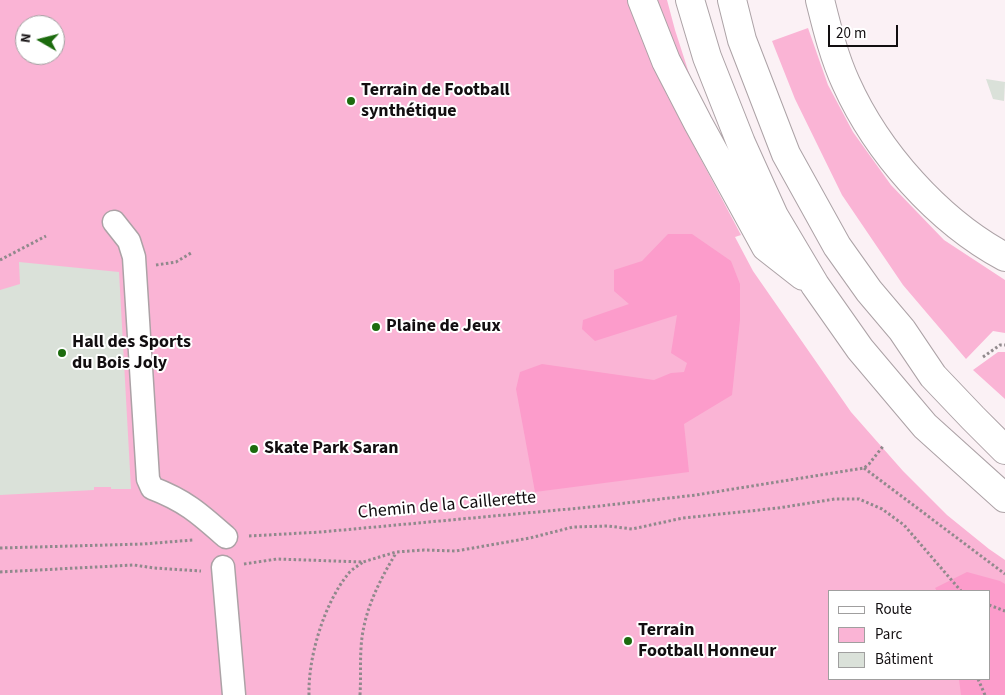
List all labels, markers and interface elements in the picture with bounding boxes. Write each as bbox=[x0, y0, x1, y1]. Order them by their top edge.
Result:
north arrow bbox=[15, 15, 65, 65]
scale bar bbox=[830, 15, 900, 47]
text: 20 m bbox=[836, 23, 866, 44]
text: N bbox=[16, 32, 37, 44]
place label: Terrain de Football synthétique bbox=[361, 80, 510, 122]
marker: Terrain de Football synthétique bbox=[345, 95, 357, 107]
place label: Plaine de Jeux bbox=[386, 316, 501, 338]
marker: Plaine de Jeux bbox=[370, 321, 382, 333]
place label: Hall des Sports du Bois Joly bbox=[72, 332, 191, 374]
marker: Hall des Sports du Bois Joly bbox=[56, 347, 68, 359]
place label: Skate Park Saran bbox=[264, 438, 399, 460]
marker: Skate Park Saran bbox=[248, 443, 260, 455]
street label: Chemin de la Caillerette bbox=[357, 487, 537, 525]
legend bbox=[828, 590, 990, 680]
text: Route bbox=[875, 599, 912, 620]
place label: Terrain Football Honneur bbox=[638, 620, 776, 662]
text: Parc bbox=[875, 624, 902, 645]
marker: Terrain Football Honneur bbox=[622, 635, 634, 647]
text: Bâtiment bbox=[875, 649, 933, 670]

